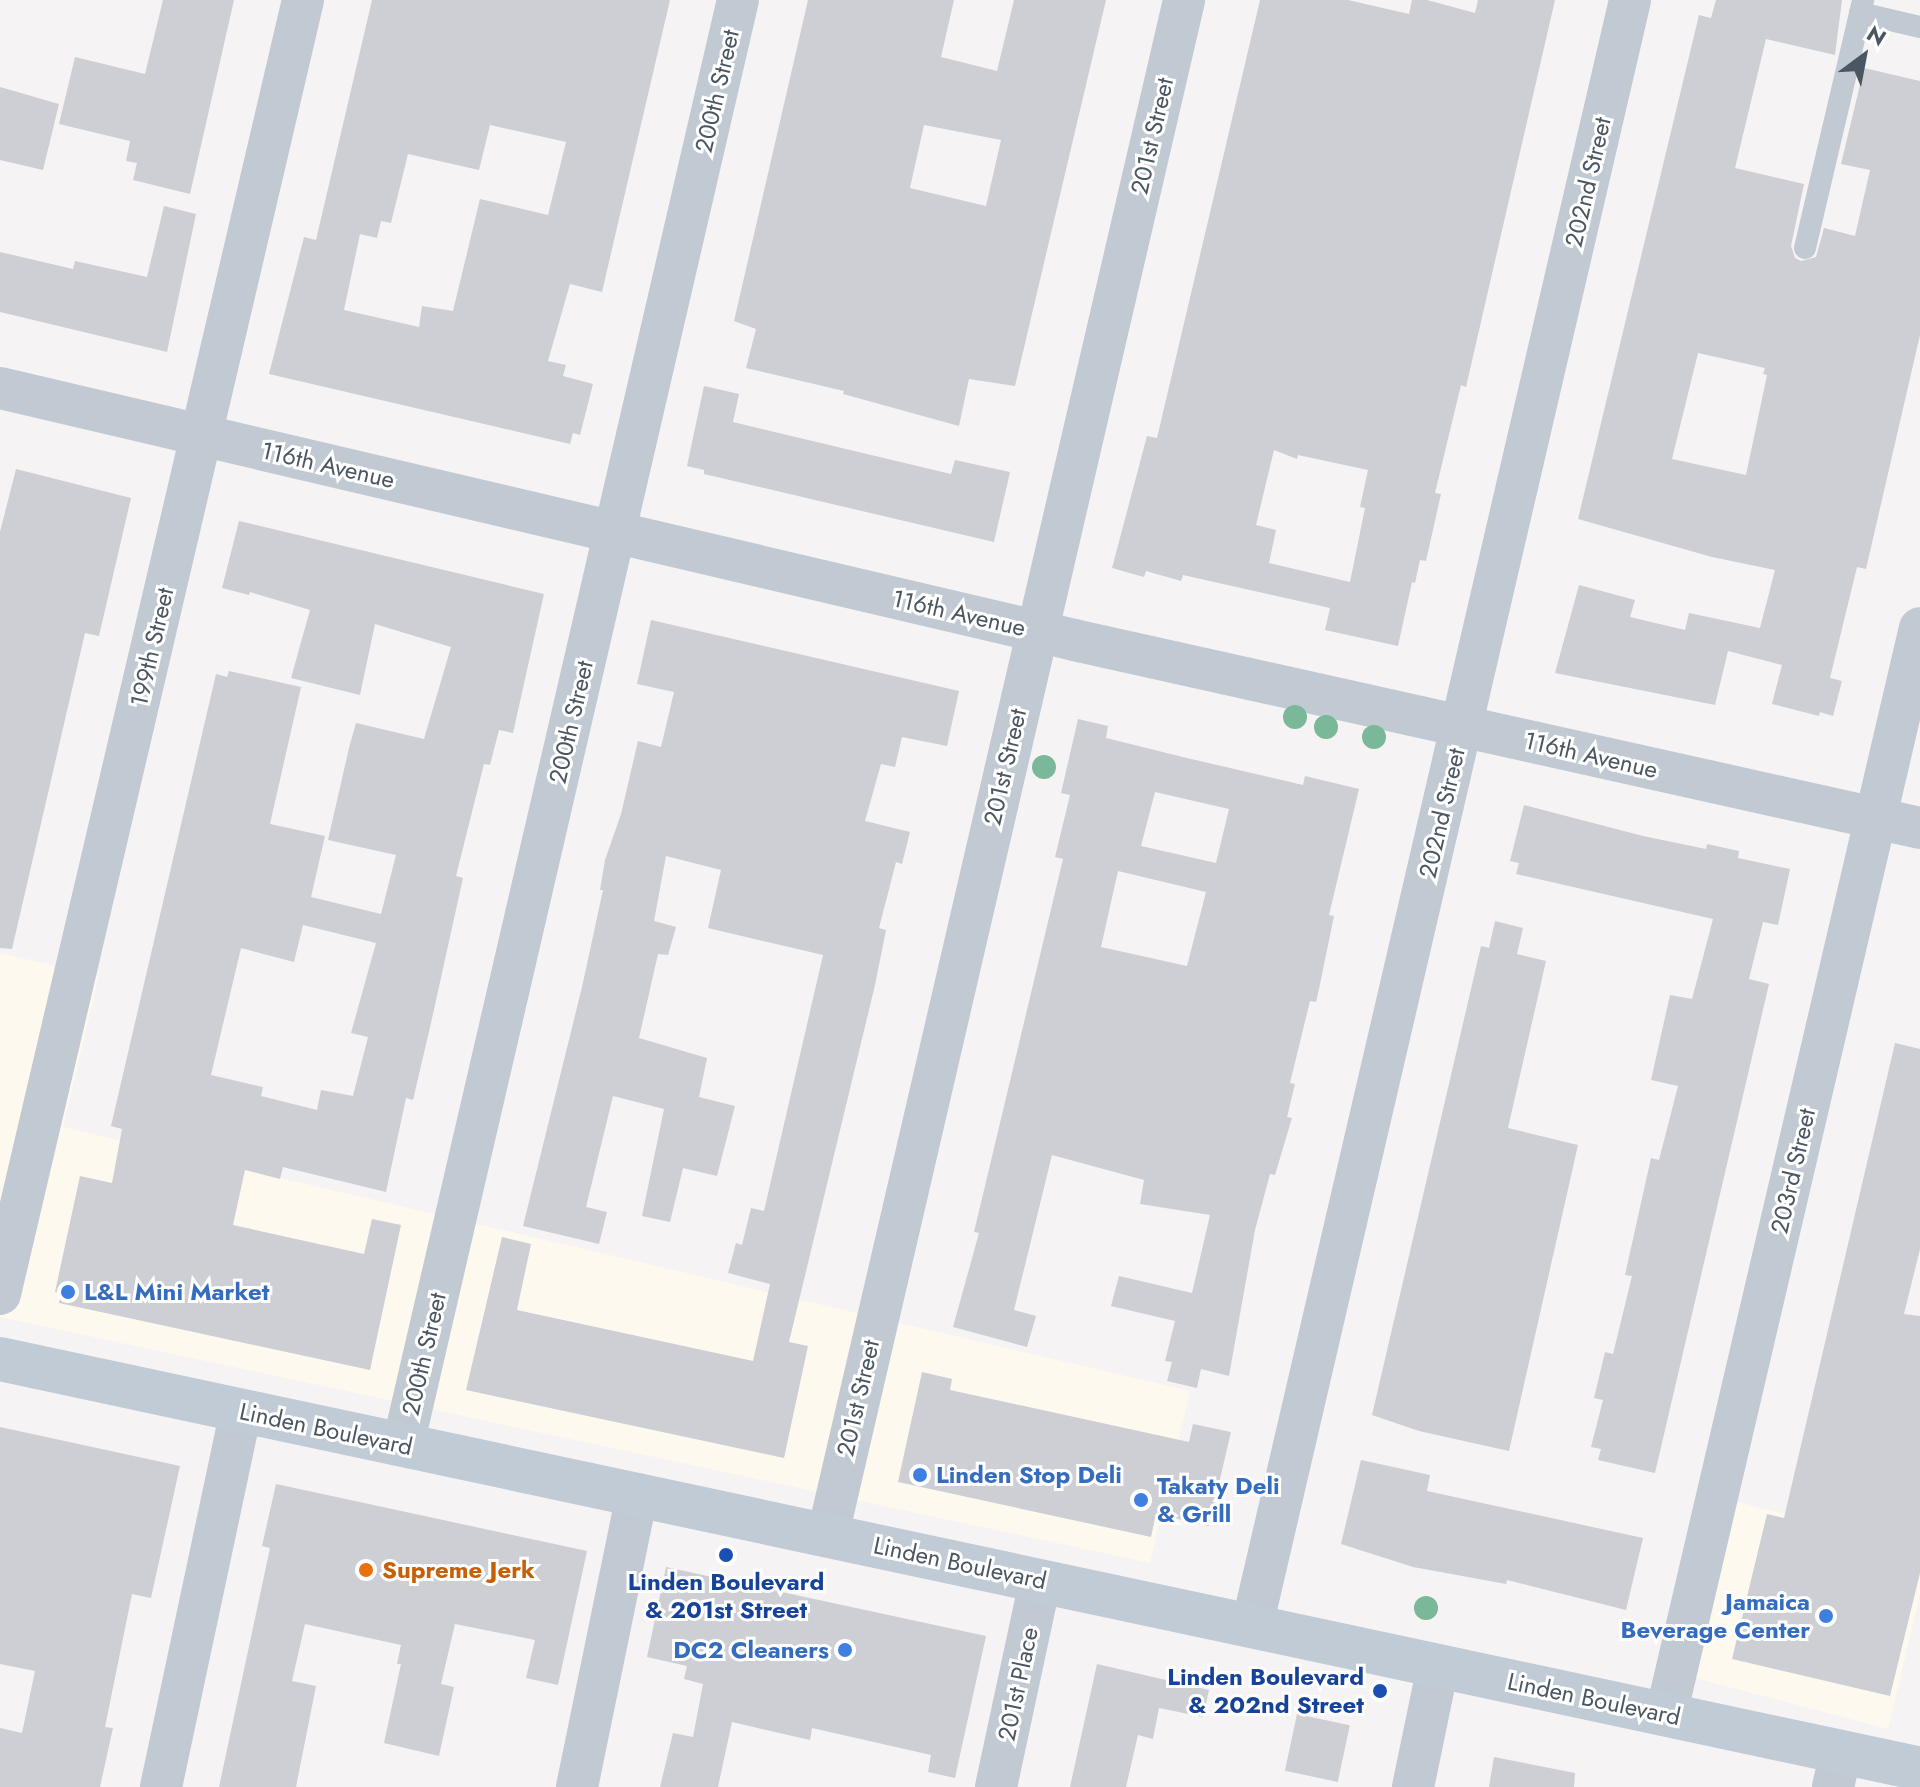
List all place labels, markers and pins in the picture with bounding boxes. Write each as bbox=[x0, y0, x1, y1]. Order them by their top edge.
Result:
place label: L&L Mini Market bbox=[84, 1278, 269, 1306]
marker: L&L Mini Market bbox=[59, 1283, 77, 1301]
place label: Linden Stop Deli bbox=[936, 1461, 1122, 1489]
marker: Linden Stop Deli bbox=[911, 1466, 929, 1484]
place label: Takaty Deli & Grill bbox=[1157, 1472, 1280, 1528]
marker: Takaty Deli & Grill bbox=[1132, 1491, 1150, 1509]
marker: Linden Boulevard & 201st Street bbox=[717, 1546, 735, 1564]
place label: Supreme Jerk bbox=[382, 1556, 535, 1584]
marker: Supreme Jerk bbox=[357, 1561, 375, 1579]
place label: Linden Boulevard & 201st Street bbox=[628, 1568, 824, 1624]
place label: Jamaica Beverage Center bbox=[1621, 1588, 1810, 1644]
marker: Jamaica Beverage Center bbox=[1817, 1607, 1835, 1625]
place label: DC2 Cleaners bbox=[673, 1636, 829, 1664]
marker: DC2 Cleaners bbox=[836, 1641, 854, 1659]
place label: Linden Boulevard & 202nd Street bbox=[1167, 1663, 1364, 1719]
marker: Linden Boulevard & 202nd Street bbox=[1371, 1682, 1389, 1700]

